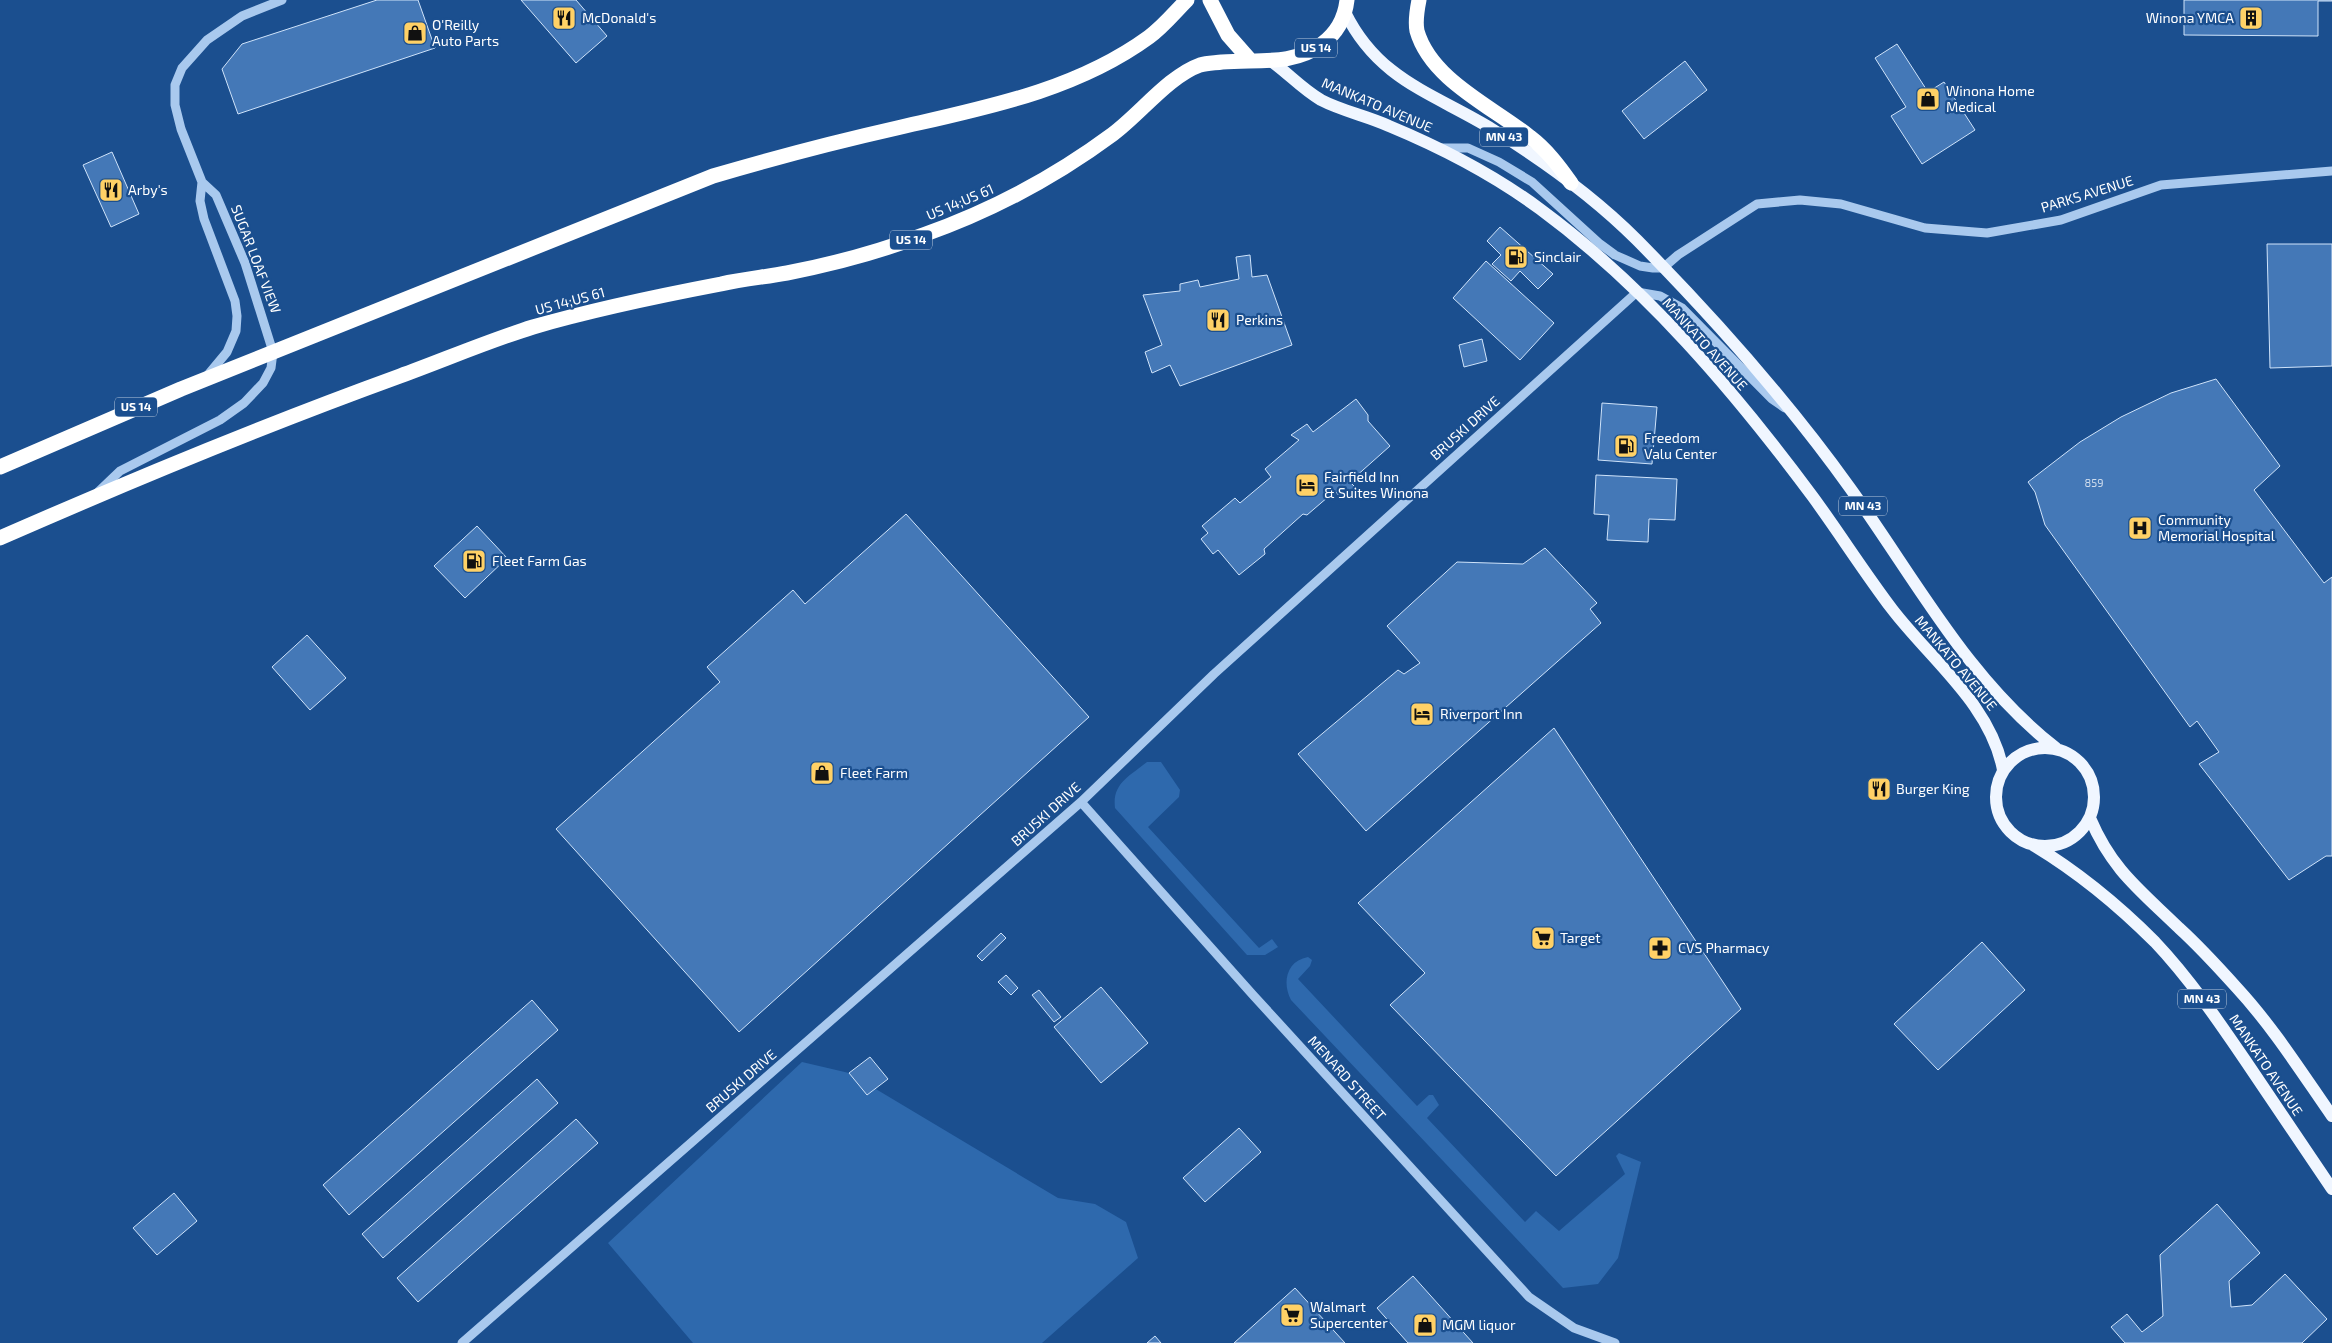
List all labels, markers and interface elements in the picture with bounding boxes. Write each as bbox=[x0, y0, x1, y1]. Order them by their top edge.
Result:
restaurant icon: McDonald's bbox=[551, 5, 577, 31]
building icon: Winona YMCA bbox=[2238, 5, 2264, 31]
place label: McDonald's bbox=[582, 9, 656, 26]
place label: Winona YMCA bbox=[2146, 9, 2234, 26]
place label: O'Reilly Auto Parts bbox=[432, 16, 499, 49]
shop icon: O'Reilly Auto Parts bbox=[402, 20, 428, 46]
road number: US 14 bbox=[1295, 38, 1337, 58]
street label: MANKATO AVENUE bbox=[1319, 74, 1435, 136]
place label: Winona Home Medical bbox=[1946, 82, 2035, 115]
shop icon: Winona Home Medical bbox=[1915, 86, 1941, 112]
road number: MN 43 bbox=[1480, 128, 1528, 146]
street label: PARKS AVENUE bbox=[2039, 171, 2135, 216]
restaurant icon: Arby's bbox=[98, 177, 124, 203]
street label: US 14;US 61 bbox=[923, 180, 996, 223]
place label: Arby's bbox=[128, 181, 168, 198]
street label: SUGAR LOAF VIEW bbox=[228, 202, 285, 315]
road number: US 14 bbox=[890, 230, 932, 250]
fuel station icon: Sinclair bbox=[1503, 244, 1529, 270]
place label: Sinclair bbox=[1534, 248, 1582, 265]
street label: US 14;US 61 bbox=[533, 283, 607, 318]
street label: MANKATO AVENUE bbox=[1659, 294, 1752, 394]
restaurant icon: Perkins bbox=[1205, 307, 1231, 333]
place label: Perkins bbox=[1236, 311, 1283, 328]
street label: BRUSKI DRIVE bbox=[1426, 392, 1503, 463]
road number: US 14 bbox=[115, 398, 157, 417]
place label: Freedom Valu Center bbox=[1644, 429, 1718, 462]
fuel station icon: Freedom Valu Center bbox=[1613, 433, 1639, 459]
place label: Fairfield Inn & Suites Winona bbox=[1324, 468, 1429, 501]
hotel icon: Fairfield Inn & Suites Winona bbox=[1294, 472, 1320, 498]
house number: 859 bbox=[2085, 476, 2103, 489]
road number: MN 43 bbox=[1839, 496, 1887, 516]
place label: Community Memorial Hospital bbox=[2158, 511, 2276, 544]
hospital icon: Community Memorial Hospital bbox=[2127, 515, 2153, 541]
fuel station icon: Fleet Farm Gas bbox=[461, 548, 487, 574]
place label: Fleet Farm Gas bbox=[492, 552, 587, 569]
street label: MANKATO AVENUE bbox=[1912, 612, 2001, 714]
hotel icon: Riverport Inn bbox=[1409, 701, 1435, 727]
place label: Riverport Inn bbox=[1440, 705, 1523, 722]
shop icon: Fleet Farm bbox=[809, 760, 835, 786]
place label: Fleet Farm bbox=[840, 764, 908, 781]
restaurant icon: Burger King bbox=[1866, 776, 1892, 802]
street label: BRUSKI DRIVE bbox=[1007, 778, 1084, 849]
place label: Burger King bbox=[1896, 780, 1970, 797]
supermarket icon: Target bbox=[1530, 925, 1556, 951]
place label: Target bbox=[1560, 929, 1601, 946]
pharmacy icon: CVS Pharmacy bbox=[1647, 935, 1673, 961]
place label: CVS Pharmacy bbox=[1678, 939, 1770, 956]
road number: MN 43 bbox=[2178, 990, 2226, 1009]
street label: MANKATO AVENUE bbox=[2226, 1011, 2307, 1119]
street label: MENARD STREET bbox=[1305, 1032, 1390, 1124]
street label: BRUSKI DRIVE bbox=[702, 1045, 779, 1116]
place label: Walmart Supercenter bbox=[1310, 1298, 1388, 1331]
supermarket icon: Walmart Supercenter bbox=[1279, 1302, 1305, 1328]
shop icon: MGM liquor bbox=[1412, 1312, 1438, 1338]
place label: MGM liquor bbox=[1442, 1316, 1516, 1333]

